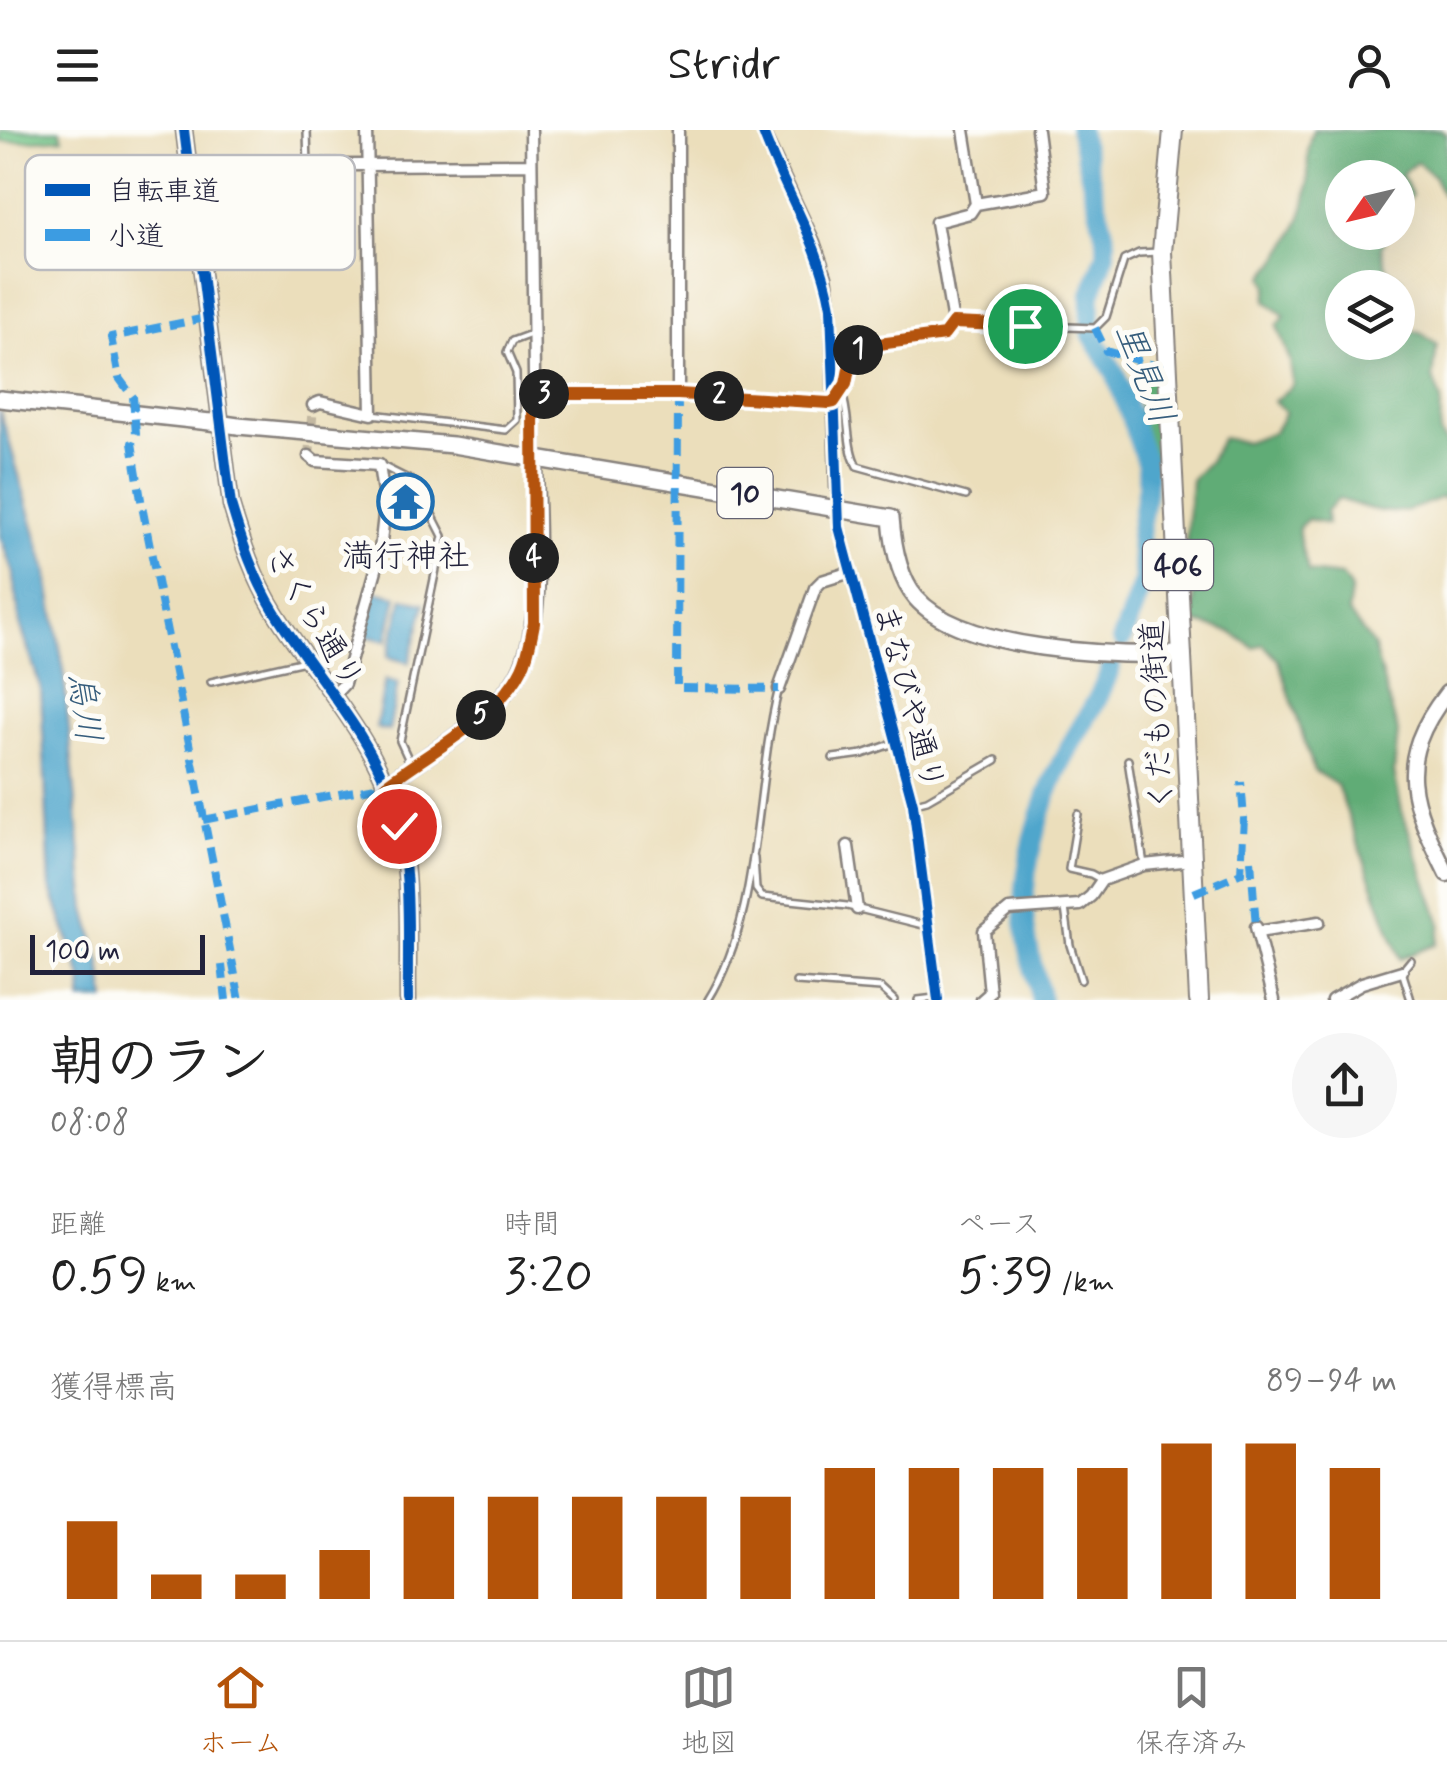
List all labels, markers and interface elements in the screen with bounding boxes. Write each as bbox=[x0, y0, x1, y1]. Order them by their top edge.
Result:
text: Stridr bbox=[667, 36, 780, 95]
icon: menu bbox=[50, 38, 105, 93]
icon: person bbox=[1342, 38, 1397, 93]
legend bbox=[25, 155, 355, 270]
north arrow bbox=[1325, 160, 1415, 250]
map controls bbox=[1325, 160, 1415, 360]
text: 自転車道 bbox=[108, 174, 220, 211]
text: 小道 bbox=[108, 219, 164, 256]
button: layers bbox=[1325, 270, 1415, 360]
pin bbox=[983, 284, 1068, 369]
icon: arrive bbox=[998, 299, 1053, 354]
water label: 里見川 bbox=[1104, 316, 1184, 431]
pin: 1 bbox=[833, 325, 883, 375]
text: 1 bbox=[852, 331, 864, 368]
pin: 3 bbox=[519, 369, 569, 419]
pin: 2 bbox=[694, 371, 744, 421]
text: 3 bbox=[538, 375, 550, 412]
text: 2 bbox=[712, 377, 726, 414]
road number: 10 bbox=[718, 468, 772, 518]
temple icon: 満行神社 bbox=[376, 471, 436, 531]
pin: 4 bbox=[509, 533, 559, 583]
place label: 満行神社 bbox=[342, 536, 470, 578]
street label: さくら通り bbox=[254, 539, 372, 697]
text: 4 bbox=[526, 539, 542, 576]
road number: 406 bbox=[1143, 540, 1213, 590]
street label: まなびや通り bbox=[863, 599, 953, 796]
street label: くだもの街道 bbox=[1132, 619, 1184, 813]
water label: 烏川 bbox=[57, 670, 111, 745]
pin: 5 bbox=[456, 690, 506, 740]
text: 5 bbox=[473, 696, 489, 733]
pin bbox=[357, 784, 442, 869]
icon: check bbox=[372, 799, 427, 854]
scale bar bbox=[30, 930, 205, 974]
text: 100 m bbox=[45, 934, 120, 971]
text: 朝のラン bbox=[50, 1028, 270, 1100]
button: share bbox=[1292, 1033, 1397, 1138]
text: 08:08 bbox=[50, 1102, 129, 1144]
text: 距離 bbox=[50, 1207, 106, 1244]
text: 時間 bbox=[504, 1207, 560, 1244]
text: ペース bbox=[958, 1207, 1040, 1244]
text: 0.59 bbox=[50, 1244, 148, 1310]
text: 3:20 bbox=[504, 1244, 593, 1310]
text: 5:39 bbox=[958, 1244, 1054, 1310]
text: km bbox=[148, 1265, 197, 1302]
text: /km bbox=[1054, 1265, 1114, 1302]
text: 89–94 m bbox=[1266, 1360, 1397, 1402]
text: 獲得標高 bbox=[50, 1367, 178, 1409]
tab: ホーム bbox=[199, 1660, 282, 1763]
tab: 地図 bbox=[681, 1660, 737, 1763]
tab: 保存済み bbox=[1136, 1660, 1248, 1763]

